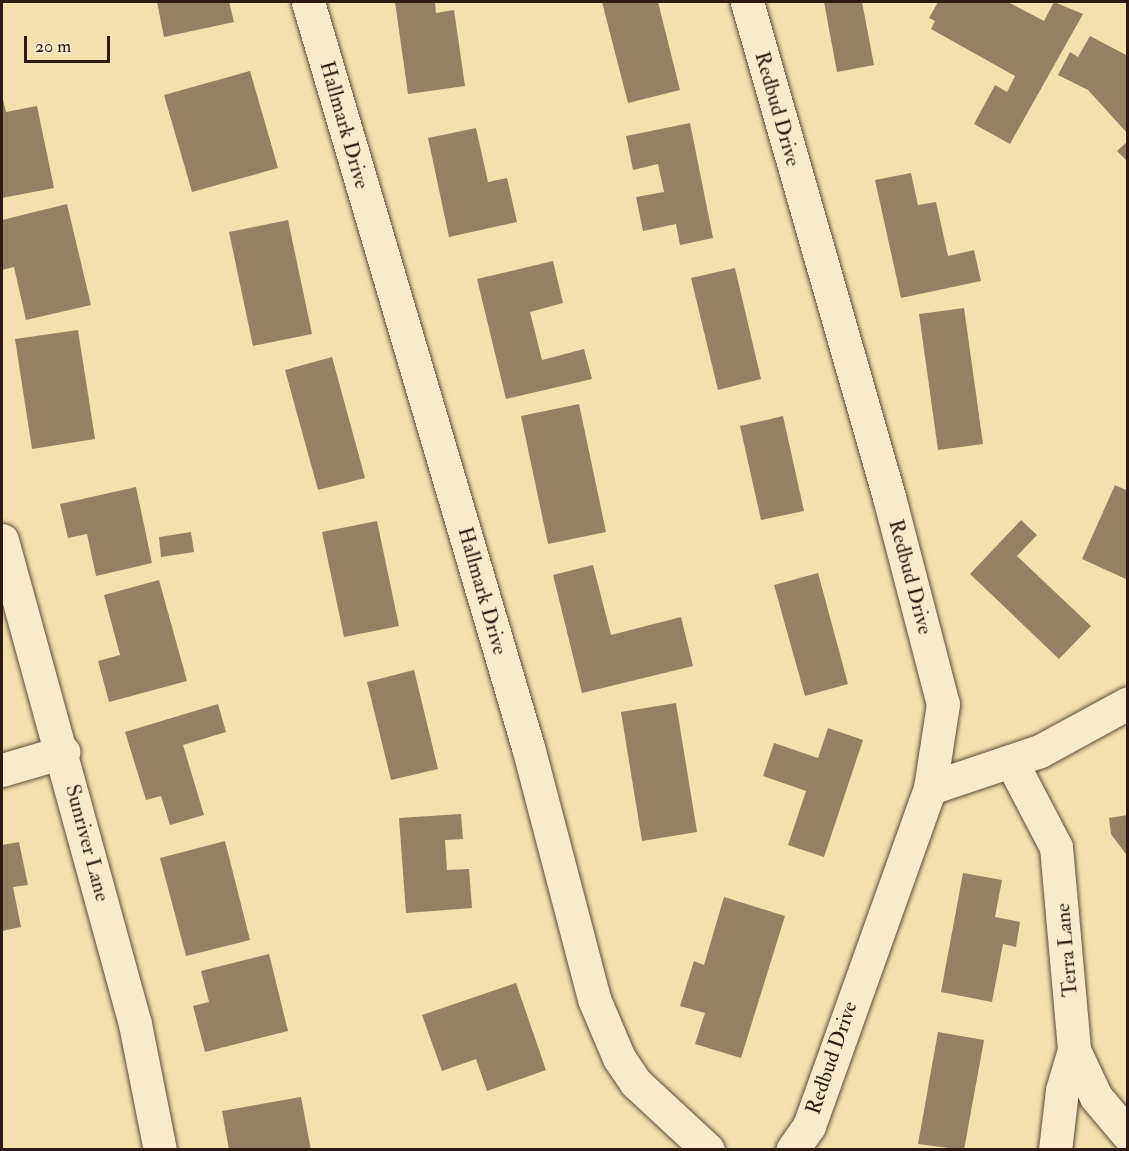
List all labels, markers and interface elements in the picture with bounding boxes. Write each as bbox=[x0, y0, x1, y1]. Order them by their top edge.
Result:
scale bar bbox=[27, 24, 112, 62]
text: 20 m bbox=[35, 35, 71, 58]
street label: Redbud Drive bbox=[749, 49, 805, 169]
street label: Hallmark Drive bbox=[314, 58, 374, 192]
street label: Redbud Drive bbox=[883, 517, 937, 637]
street label: Hallmark Drive bbox=[452, 524, 512, 658]
street label: Sunriver Lane bbox=[59, 782, 115, 904]
street label: Terra Lane bbox=[1050, 902, 1084, 998]
street label: Redbud Drive bbox=[801, 998, 863, 1118]

